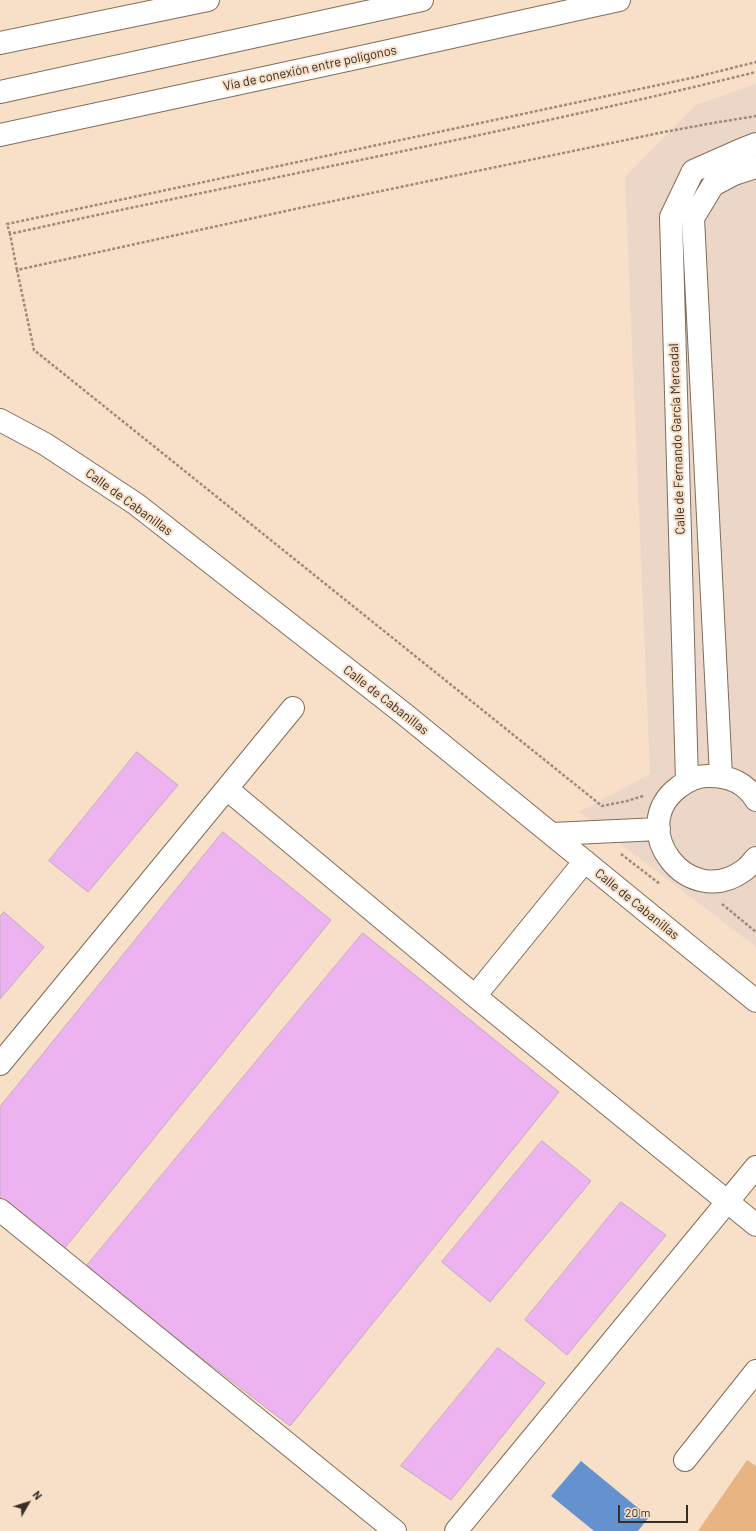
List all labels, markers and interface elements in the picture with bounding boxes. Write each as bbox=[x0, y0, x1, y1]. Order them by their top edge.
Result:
street label: Vía de conexión entre polígonos bbox=[222, 42, 398, 94]
street label: Calle de Fernando García Mercadal bbox=[666, 343, 688, 535]
street label: Calle de Cabanillas bbox=[82, 465, 176, 539]
street label: Calle de Cabanillas bbox=[340, 662, 432, 738]
street label: Calle de Cabanillas bbox=[592, 865, 682, 943]
north arrow bbox=[8, 1483, 48, 1523]
text: N bbox=[30, 1488, 45, 1502]
scale bar bbox=[620, 1497, 690, 1523]
text: 20 m bbox=[625, 1505, 651, 1519]

